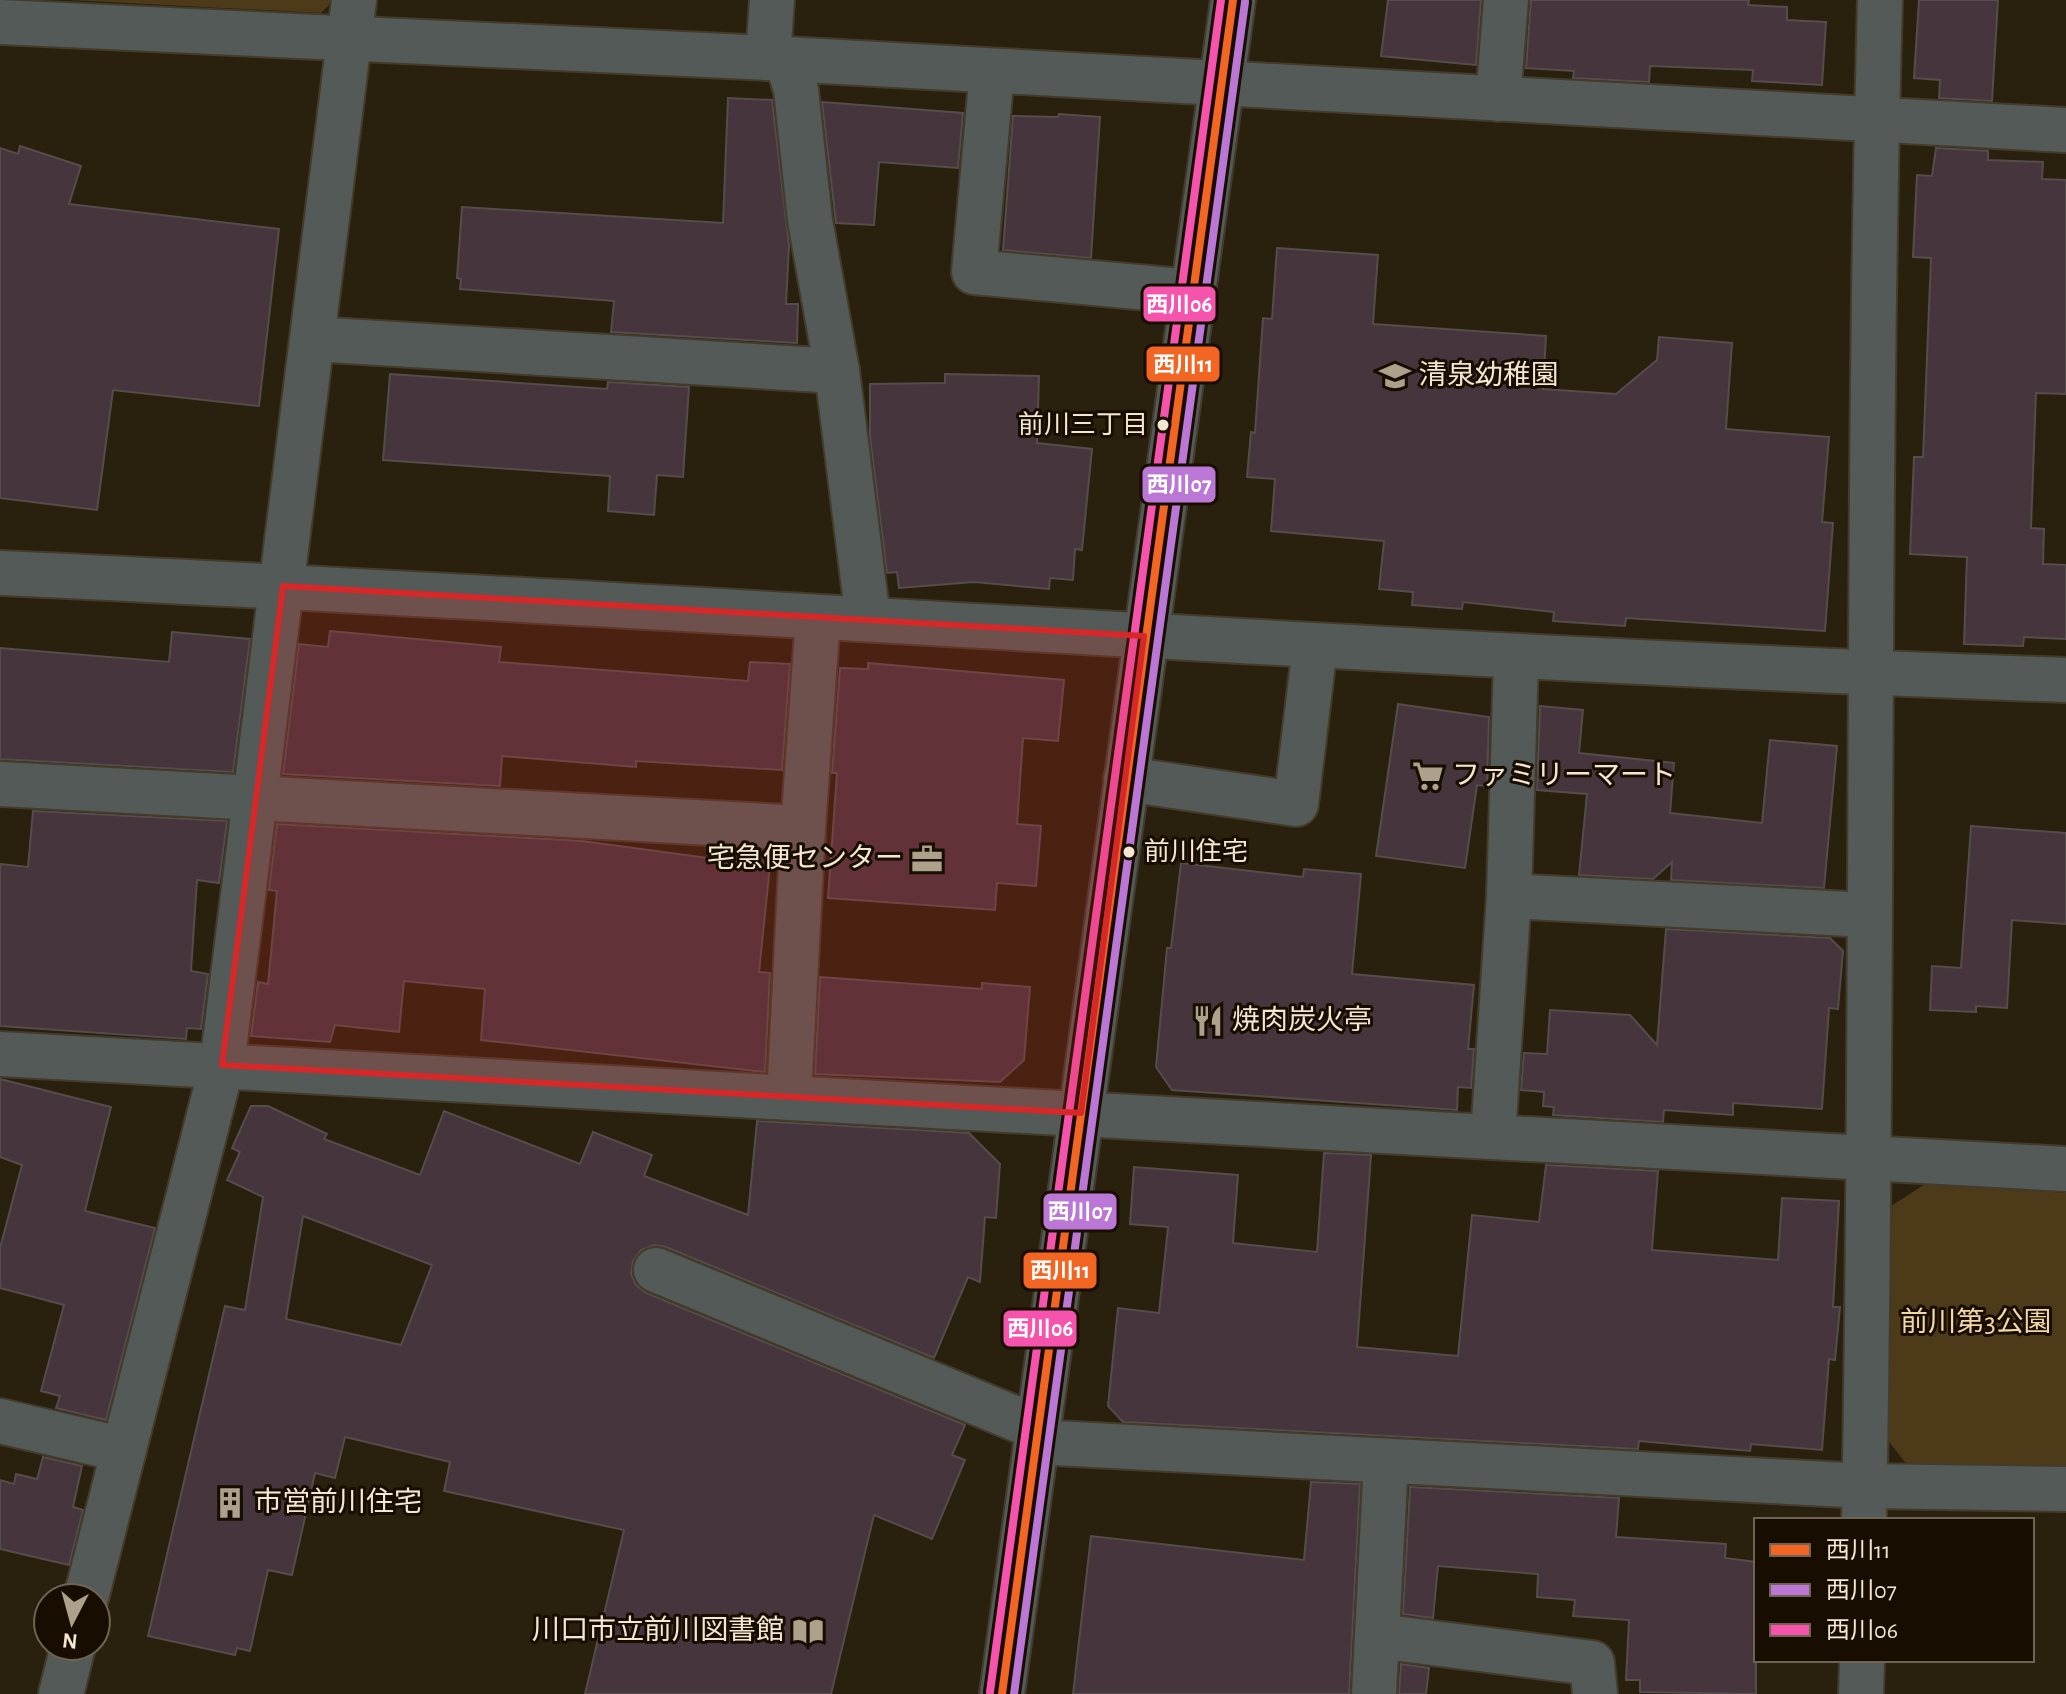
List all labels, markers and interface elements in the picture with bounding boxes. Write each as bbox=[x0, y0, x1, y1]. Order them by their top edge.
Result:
line badge: 西川06 bbox=[1142, 285, 1217, 323]
text: 西川06 bbox=[1146, 294, 1212, 316]
line badge: 西川11 bbox=[1145, 345, 1221, 383]
text: 西川11 bbox=[1153, 354, 1213, 376]
school or university icon: 清泉幼稚園 bbox=[1378, 359, 1412, 393]
place label: 清泉幼稚園 bbox=[1419, 360, 1559, 390]
place label: 前川三丁目 bbox=[1018, 411, 1148, 438]
marker: 前川三丁目 bbox=[1155, 417, 1171, 433]
line badge: 西川07 bbox=[1141, 465, 1217, 504]
text: 西川07 bbox=[1147, 474, 1211, 496]
supermarket icon: ファミリーマート bbox=[1411, 759, 1445, 793]
place label: ファミリーマート bbox=[1452, 762, 1676, 790]
place label: 前川住宅 bbox=[1144, 838, 1248, 865]
office icon: 宅急便センター bbox=[910, 842, 944, 876]
place label: 宅急便センター bbox=[707, 843, 903, 873]
marker: 前川住宅 bbox=[1121, 844, 1137, 860]
restaurant icon: 焼肉炭火亭 bbox=[1191, 1004, 1225, 1038]
place label: 焼肉炭火亭 bbox=[1232, 1005, 1372, 1035]
line badge: 西川07 bbox=[1042, 1192, 1118, 1231]
text: 西川07 bbox=[1048, 1201, 1112, 1223]
line badge: 西川11 bbox=[1022, 1251, 1098, 1290]
text: 西川11 bbox=[1030, 1260, 1090, 1282]
park label: 前川第3公園 bbox=[1900, 1307, 2052, 1337]
line badge: 西川06 bbox=[1002, 1309, 1078, 1348]
text: 西川06 bbox=[1007, 1318, 1073, 1340]
building icon: 市営前川住宅 bbox=[213, 1486, 247, 1520]
place label: 市営前川住宅 bbox=[254, 1487, 422, 1517]
legend bbox=[1754, 1518, 2034, 1662]
text: 西川11 bbox=[1826, 1539, 1891, 1563]
text: 西川07 bbox=[1826, 1579, 1897, 1603]
north arrow bbox=[32, 1582, 112, 1662]
library icon: 川口市立前川図書館 bbox=[791, 1614, 825, 1648]
place label: 川口市立前川図書館 bbox=[532, 1615, 784, 1645]
text: 西川06 bbox=[1826, 1619, 1898, 1643]
text: N bbox=[61, 1629, 79, 1653]

